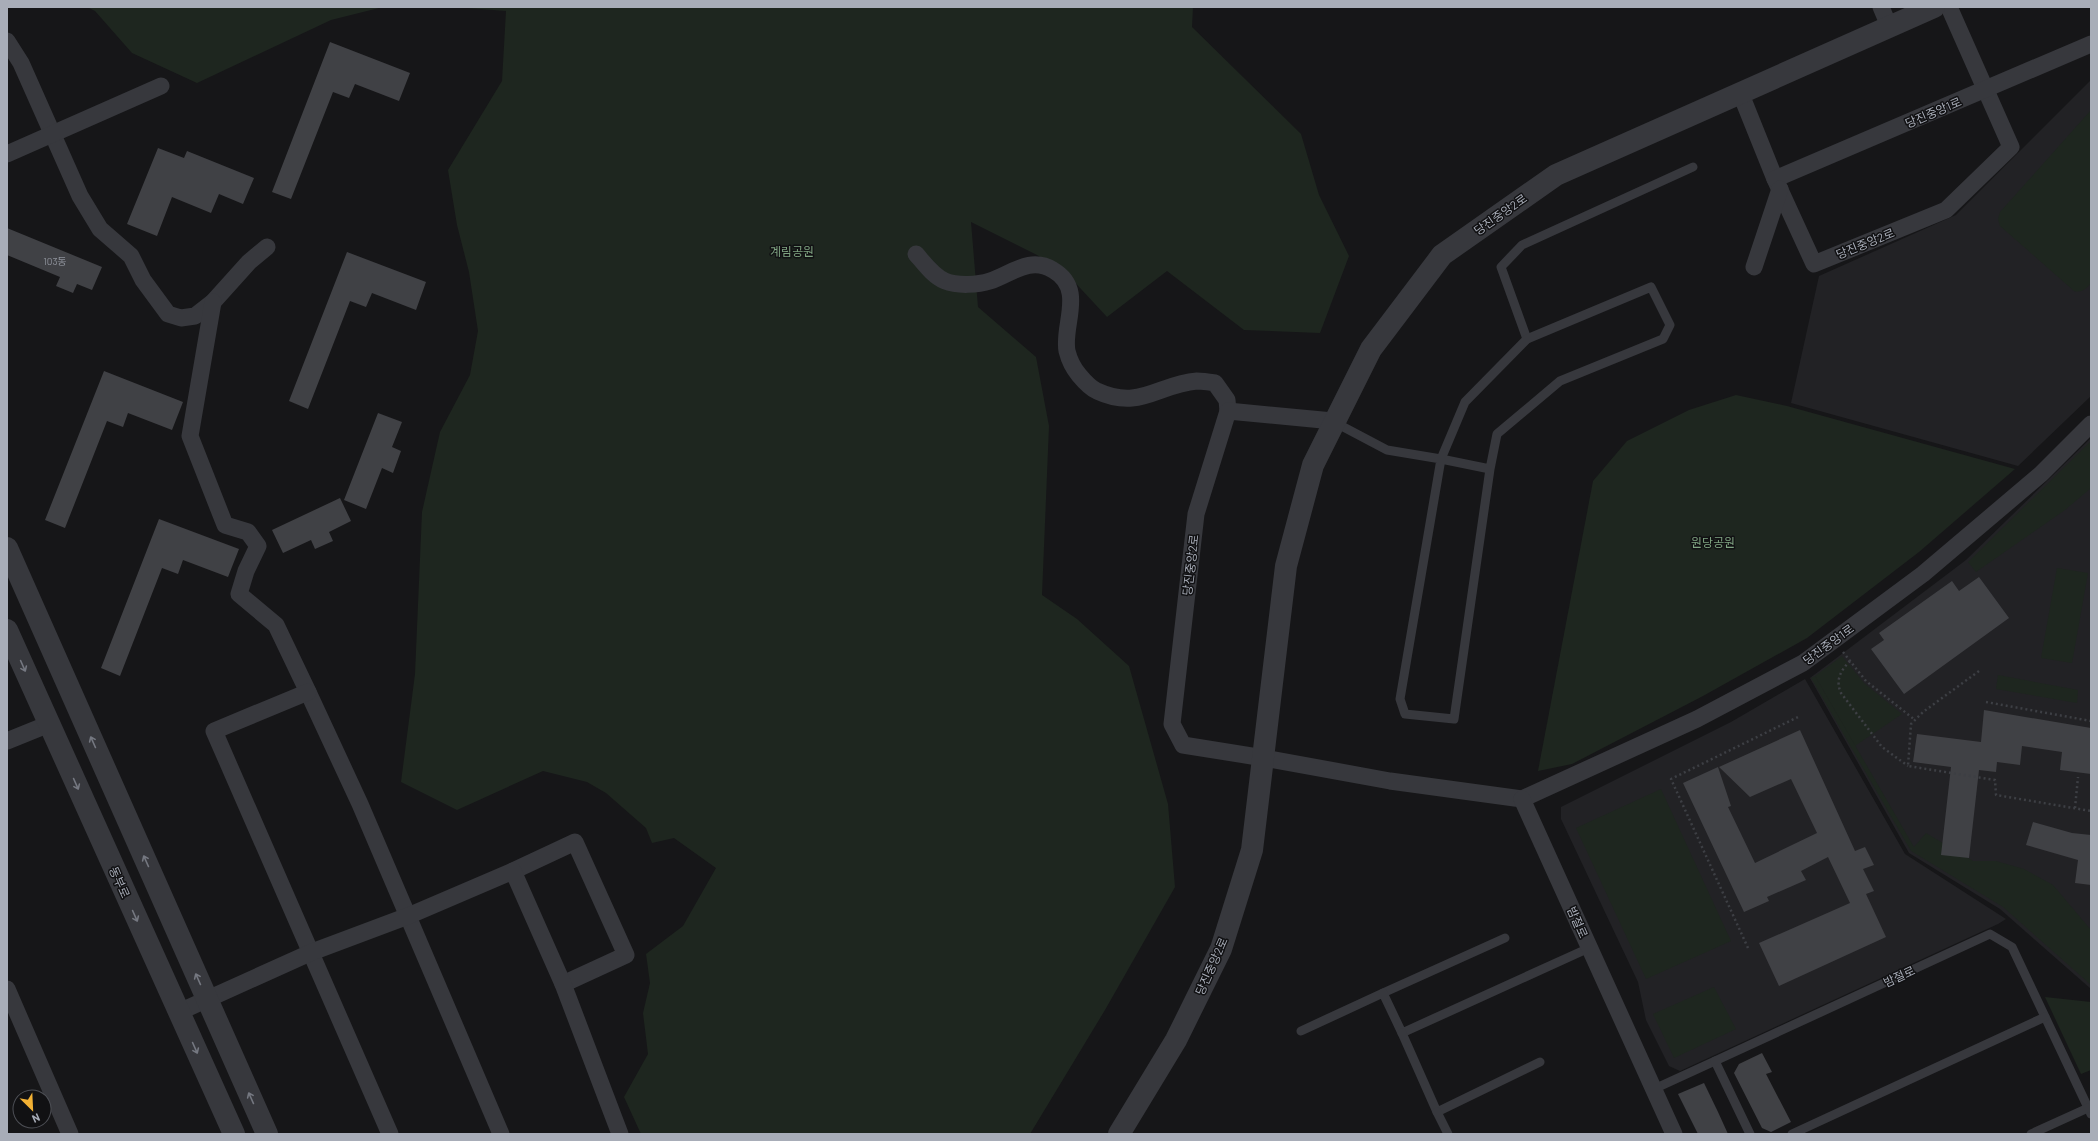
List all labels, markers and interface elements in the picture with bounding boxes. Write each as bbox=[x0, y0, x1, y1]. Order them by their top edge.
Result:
street label: 당진중앙1로 bbox=[1903, 94, 1963, 130]
street label: 당진중앙2로 bbox=[1471, 191, 1529, 237]
street label: 당진중앙2로 bbox=[1834, 225, 1896, 261]
park label: 계림공원 bbox=[770, 244, 814, 258]
house number: 103동 bbox=[43, 255, 67, 267]
street label: 당진중앙2로 bbox=[1179, 534, 1201, 596]
park label: 원당공원 bbox=[1691, 535, 1735, 549]
street label: 당진중앙1로 bbox=[1800, 621, 1856, 667]
one-way arrow bbox=[20, 659, 27, 671]
one-way arrow bbox=[89, 736, 96, 748]
one-way arrow bbox=[73, 778, 80, 790]
one-way arrow bbox=[141, 855, 149, 867]
street label: 동부로 bbox=[107, 864, 133, 900]
street label: 밤절로 bbox=[1565, 904, 1591, 940]
one-way arrow bbox=[132, 909, 140, 921]
street label: 당진중앙2로 bbox=[1192, 935, 1230, 997]
street label: 밤절로 bbox=[1881, 963, 1917, 989]
one-way arrow bbox=[194, 974, 201, 986]
one-way arrow bbox=[192, 1041, 199, 1053]
north arrow bbox=[12, 1089, 52, 1129]
one-way arrow bbox=[247, 1093, 254, 1105]
text: N bbox=[30, 1111, 42, 1126]

